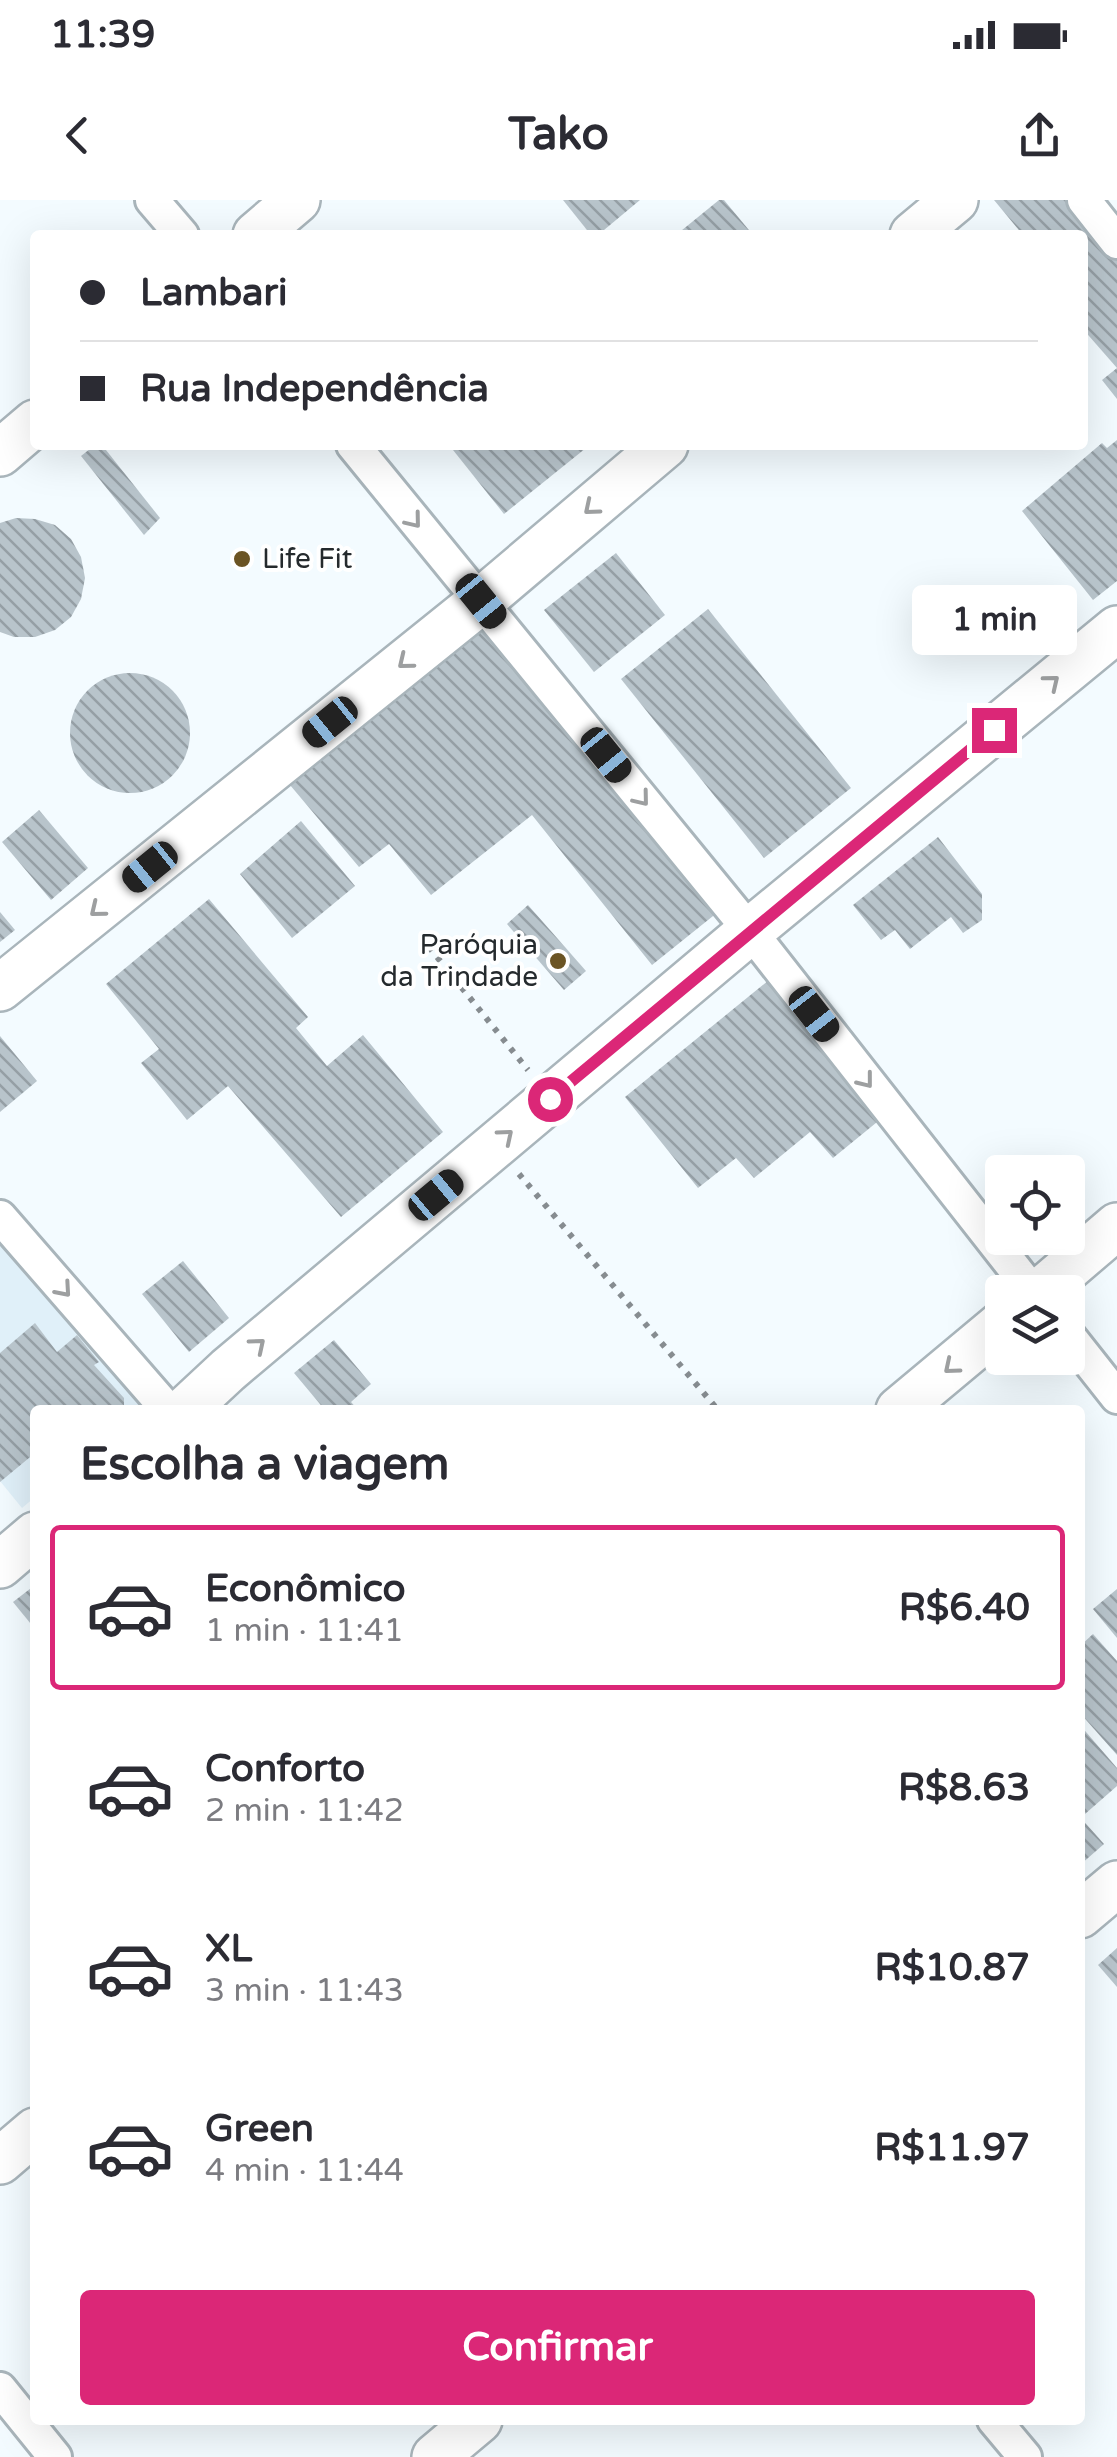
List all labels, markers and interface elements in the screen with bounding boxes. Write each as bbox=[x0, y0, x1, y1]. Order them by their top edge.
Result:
text: 11:39 bbox=[50, 12, 155, 58]
icon: back bbox=[50, 108, 105, 163]
text: Tako bbox=[508, 108, 609, 162]
icon: share bbox=[1012, 108, 1067, 163]
text: Lambari bbox=[140, 270, 287, 316]
text: Rua Independência bbox=[140, 366, 489, 412]
one-way arrow bbox=[584, 496, 602, 514]
one-way arrow bbox=[402, 510, 420, 528]
place label: Life Fit bbox=[262, 542, 353, 576]
marker: Life Fit bbox=[231, 548, 253, 570]
car bbox=[450, 568, 512, 634]
callout: 1 min bbox=[912, 585, 1076, 655]
text: 1 min bbox=[952, 601, 1037, 639]
one-way arrow bbox=[398, 650, 416, 668]
one-way arrow bbox=[1041, 676, 1059, 694]
car bbox=[297, 691, 363, 753]
route end bbox=[972, 708, 1017, 753]
car bbox=[575, 722, 637, 788]
one-way arrow bbox=[630, 788, 648, 806]
car bbox=[117, 836, 183, 898]
one-way arrow bbox=[91, 898, 109, 916]
place label: Paróquia da Trindade bbox=[380, 928, 538, 994]
marker: Paróquia da Trindade bbox=[547, 950, 569, 972]
car bbox=[784, 981, 844, 1047]
one-way arrow bbox=[855, 1070, 872, 1088]
route start bbox=[528, 1077, 573, 1122]
one-way arrow bbox=[495, 1129, 513, 1147]
map controls bbox=[985, 1155, 1085, 1375]
button: locate bbox=[985, 1155, 1085, 1255]
car bbox=[403, 1164, 469, 1226]
button: layers bbox=[985, 1275, 1085, 1375]
one-way arrow bbox=[52, 1278, 70, 1297]
one-way arrow bbox=[246, 1339, 264, 1357]
one-way arrow bbox=[944, 1355, 962, 1373]
text: Escolha a viagem bbox=[80, 1438, 449, 1492]
icon: car bbox=[85, 1563, 175, 1653]
text: Econômico bbox=[205, 1566, 406, 1612]
text: R$6.40 bbox=[899, 1585, 1030, 1631]
text: 1 min · 11:41 bbox=[205, 1612, 404, 1650]
icon: car bbox=[85, 1743, 175, 1833]
text: Conforto bbox=[205, 1746, 365, 1792]
text: R$8.63 bbox=[898, 1765, 1030, 1811]
text: 2 min · 11:42 bbox=[205, 1792, 404, 1830]
icon: car bbox=[85, 1923, 175, 2013]
text: XL bbox=[205, 1926, 252, 1972]
text: R$10.87 bbox=[874, 1945, 1030, 1991]
text: 3 min · 11:43 bbox=[205, 1972, 404, 2010]
icon: car bbox=[85, 2103, 175, 2193]
text: Green bbox=[205, 2106, 314, 2152]
text: R$11.97 bbox=[874, 2125, 1030, 2171]
text: 4 min · 11:44 bbox=[205, 2152, 404, 2190]
button: Confirmar bbox=[80, 2290, 1035, 2405]

